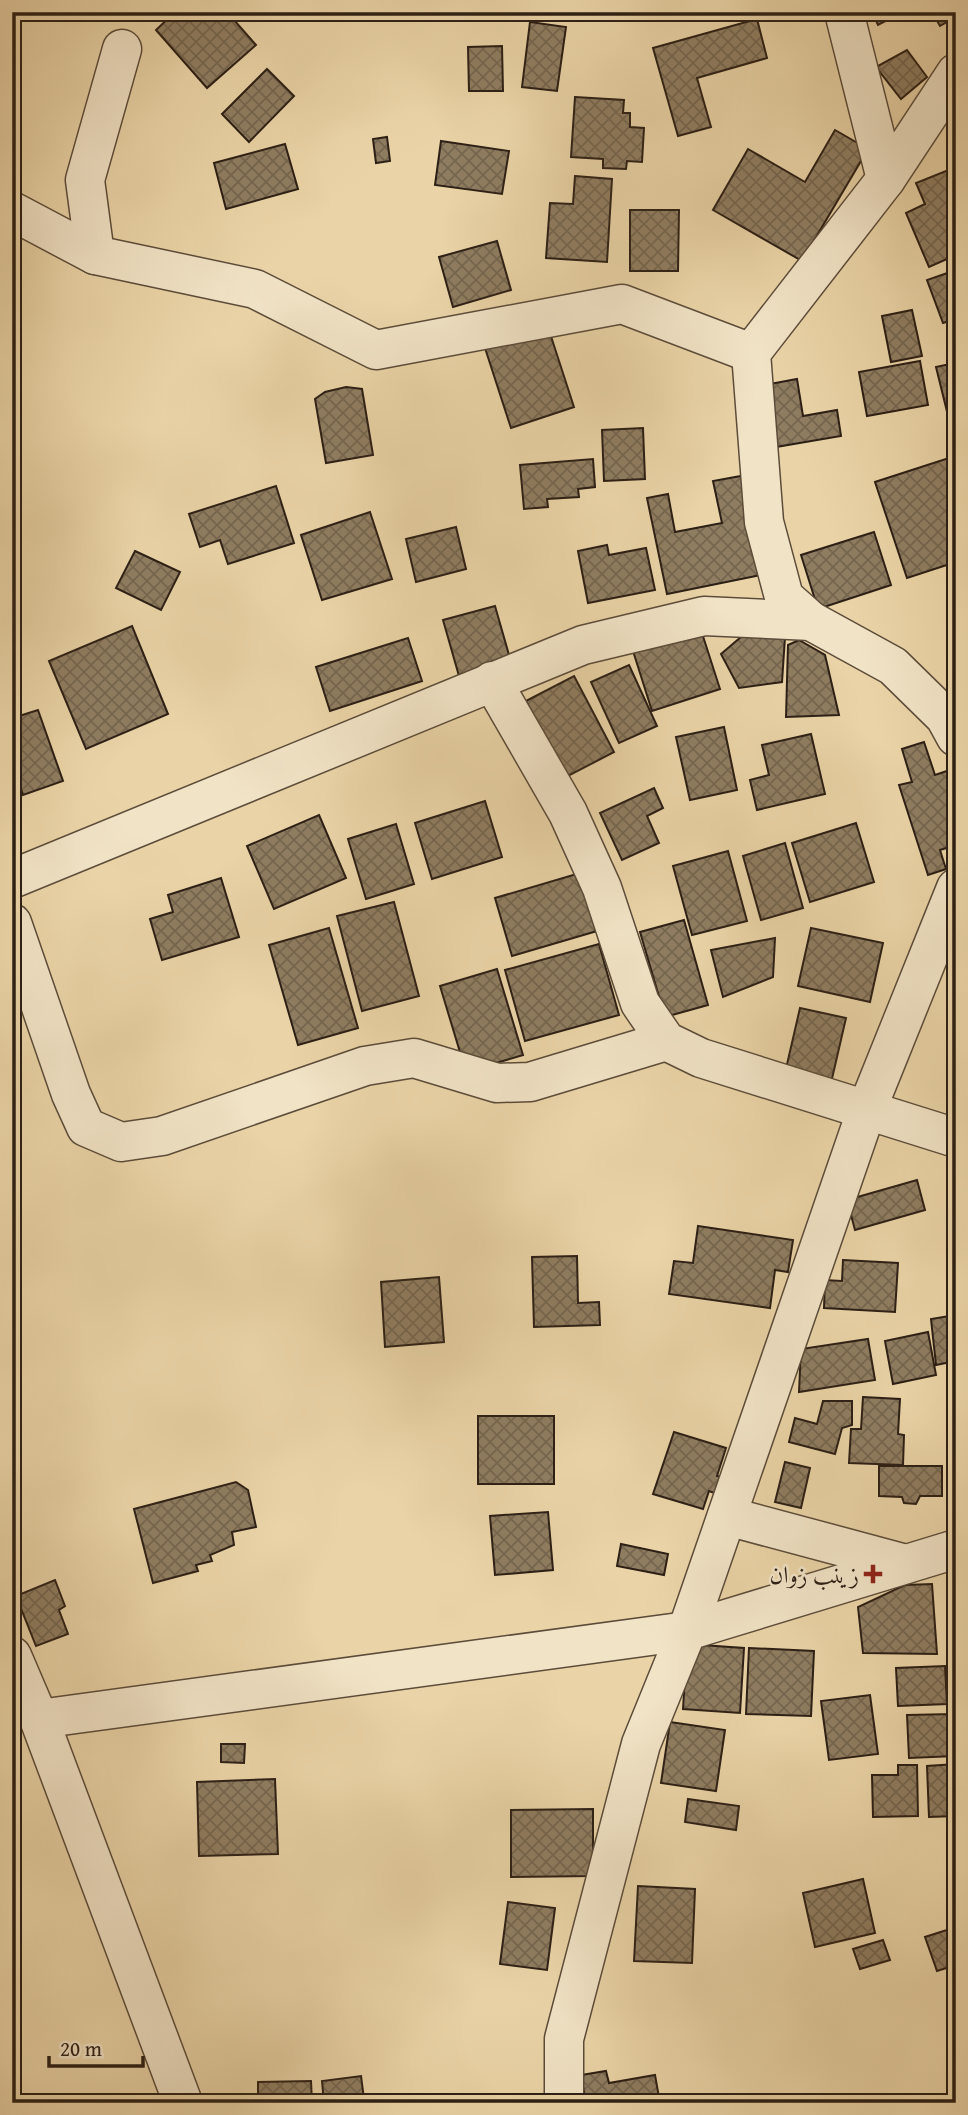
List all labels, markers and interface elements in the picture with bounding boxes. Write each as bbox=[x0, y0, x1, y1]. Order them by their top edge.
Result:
place label: زينب زوان bbox=[769, 1557, 859, 1592]
marker: زينب زوان bbox=[865, 1566, 881, 1582]
scale bar bbox=[49, 2024, 144, 2068]
text: 20 m bbox=[60, 2033, 102, 2064]

